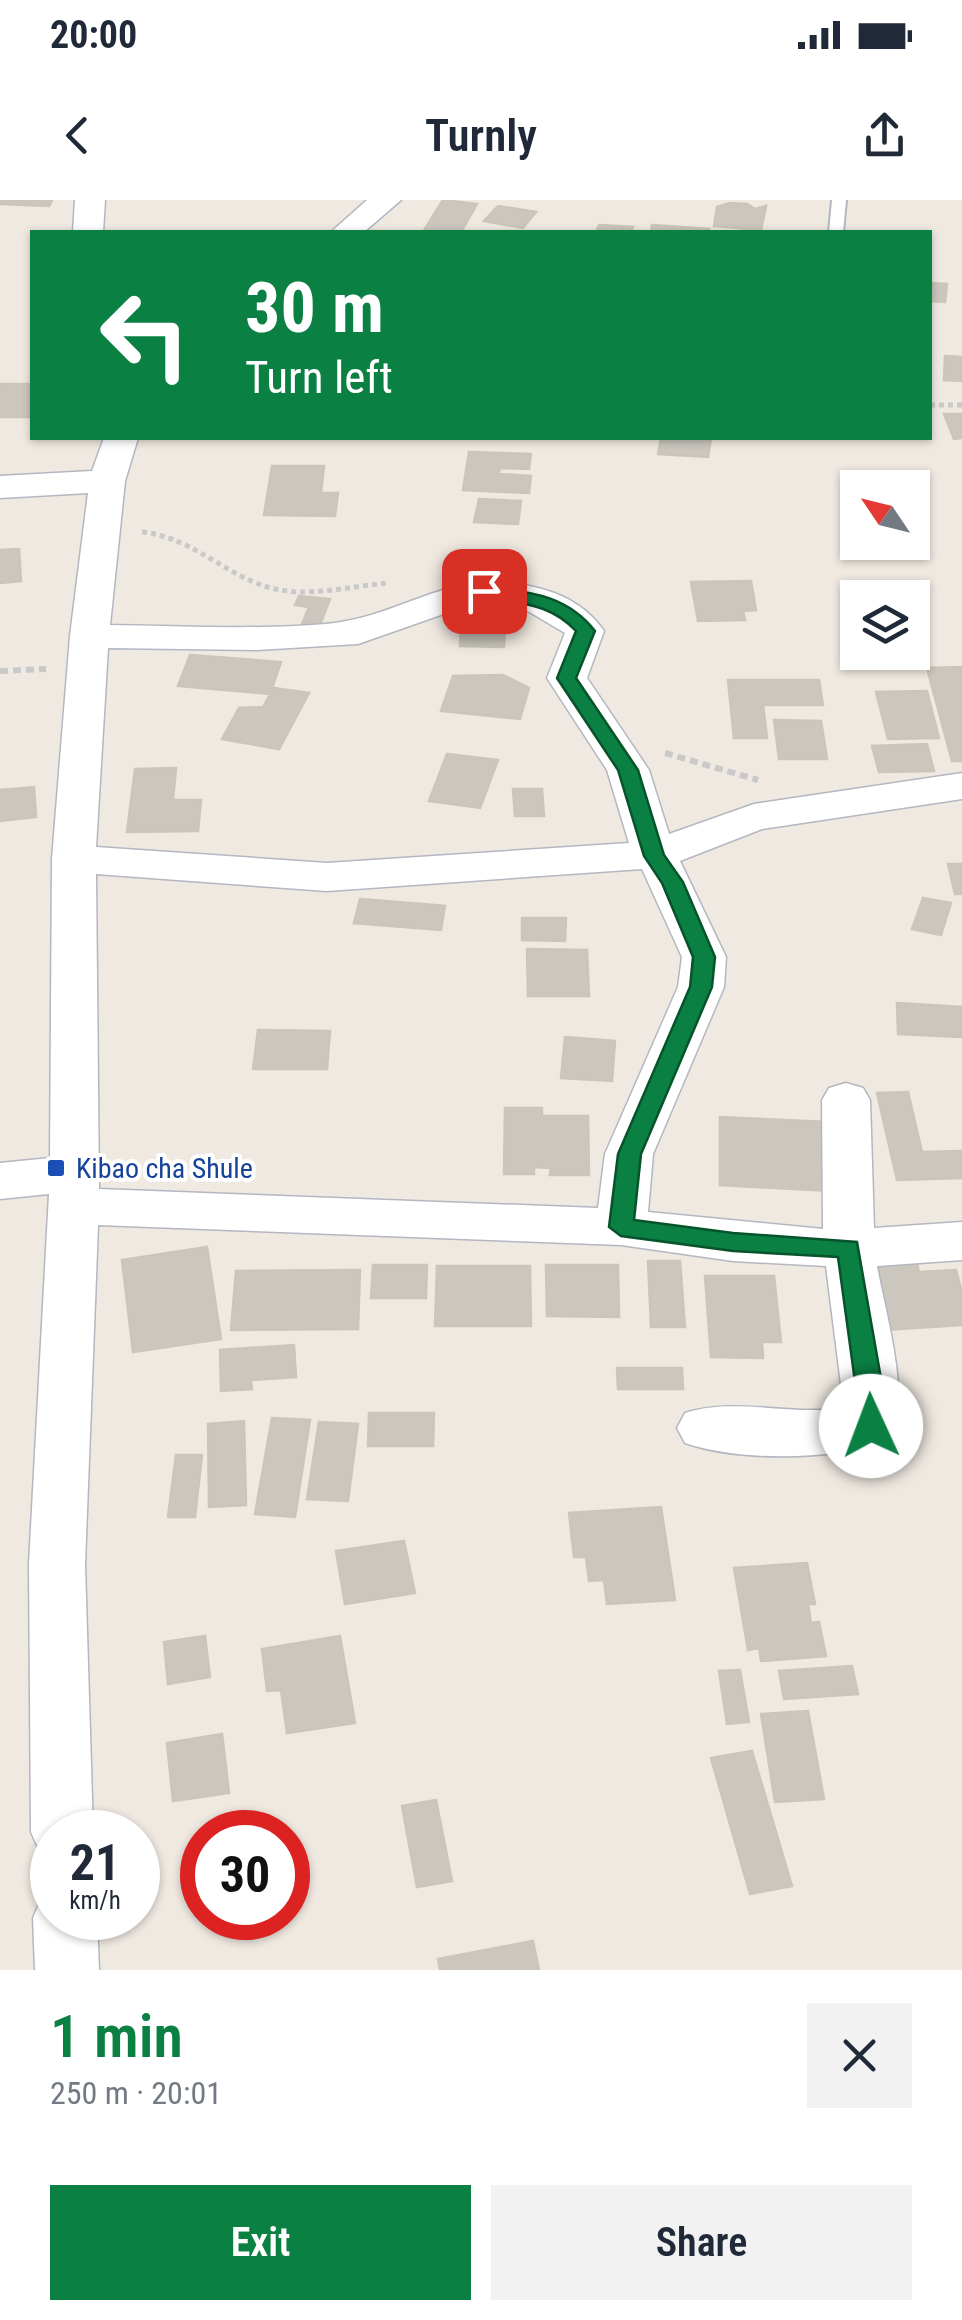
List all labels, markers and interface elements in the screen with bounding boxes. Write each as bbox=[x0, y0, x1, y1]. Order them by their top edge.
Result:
text: 20:00 bbox=[50, 13, 137, 57]
icon: back bbox=[50, 108, 105, 163]
icon: share bbox=[857, 108, 912, 163]
text: Turnly bbox=[425, 109, 537, 162]
text: 30 m bbox=[245, 267, 384, 349]
icon: left bbox=[80, 270, 210, 400]
text: Turn left bbox=[245, 351, 393, 404]
north arrow bbox=[840, 470, 930, 560]
map controls bbox=[840, 470, 930, 670]
pin bbox=[442, 549, 527, 634]
icon: arrive bbox=[457, 564, 512, 619]
button: layers bbox=[840, 580, 930, 670]
place label: Kibao cha Shule bbox=[76, 1152, 253, 1185]
marker: Kibao cha Shule bbox=[45, 1157, 67, 1179]
position arrow bbox=[819, 1374, 923, 1478]
speed limit sign: 30 bbox=[180, 1810, 310, 1940]
text: 21 bbox=[70, 1834, 120, 1892]
text: km/h bbox=[69, 1886, 121, 1915]
text: 1 min bbox=[50, 2001, 183, 2072]
button: close bbox=[807, 2003, 912, 2108]
text: 250 m · 20:01 bbox=[50, 2074, 222, 2112]
button: Exit bbox=[50, 2185, 471, 2300]
button: Share bbox=[491, 2185, 912, 2300]

